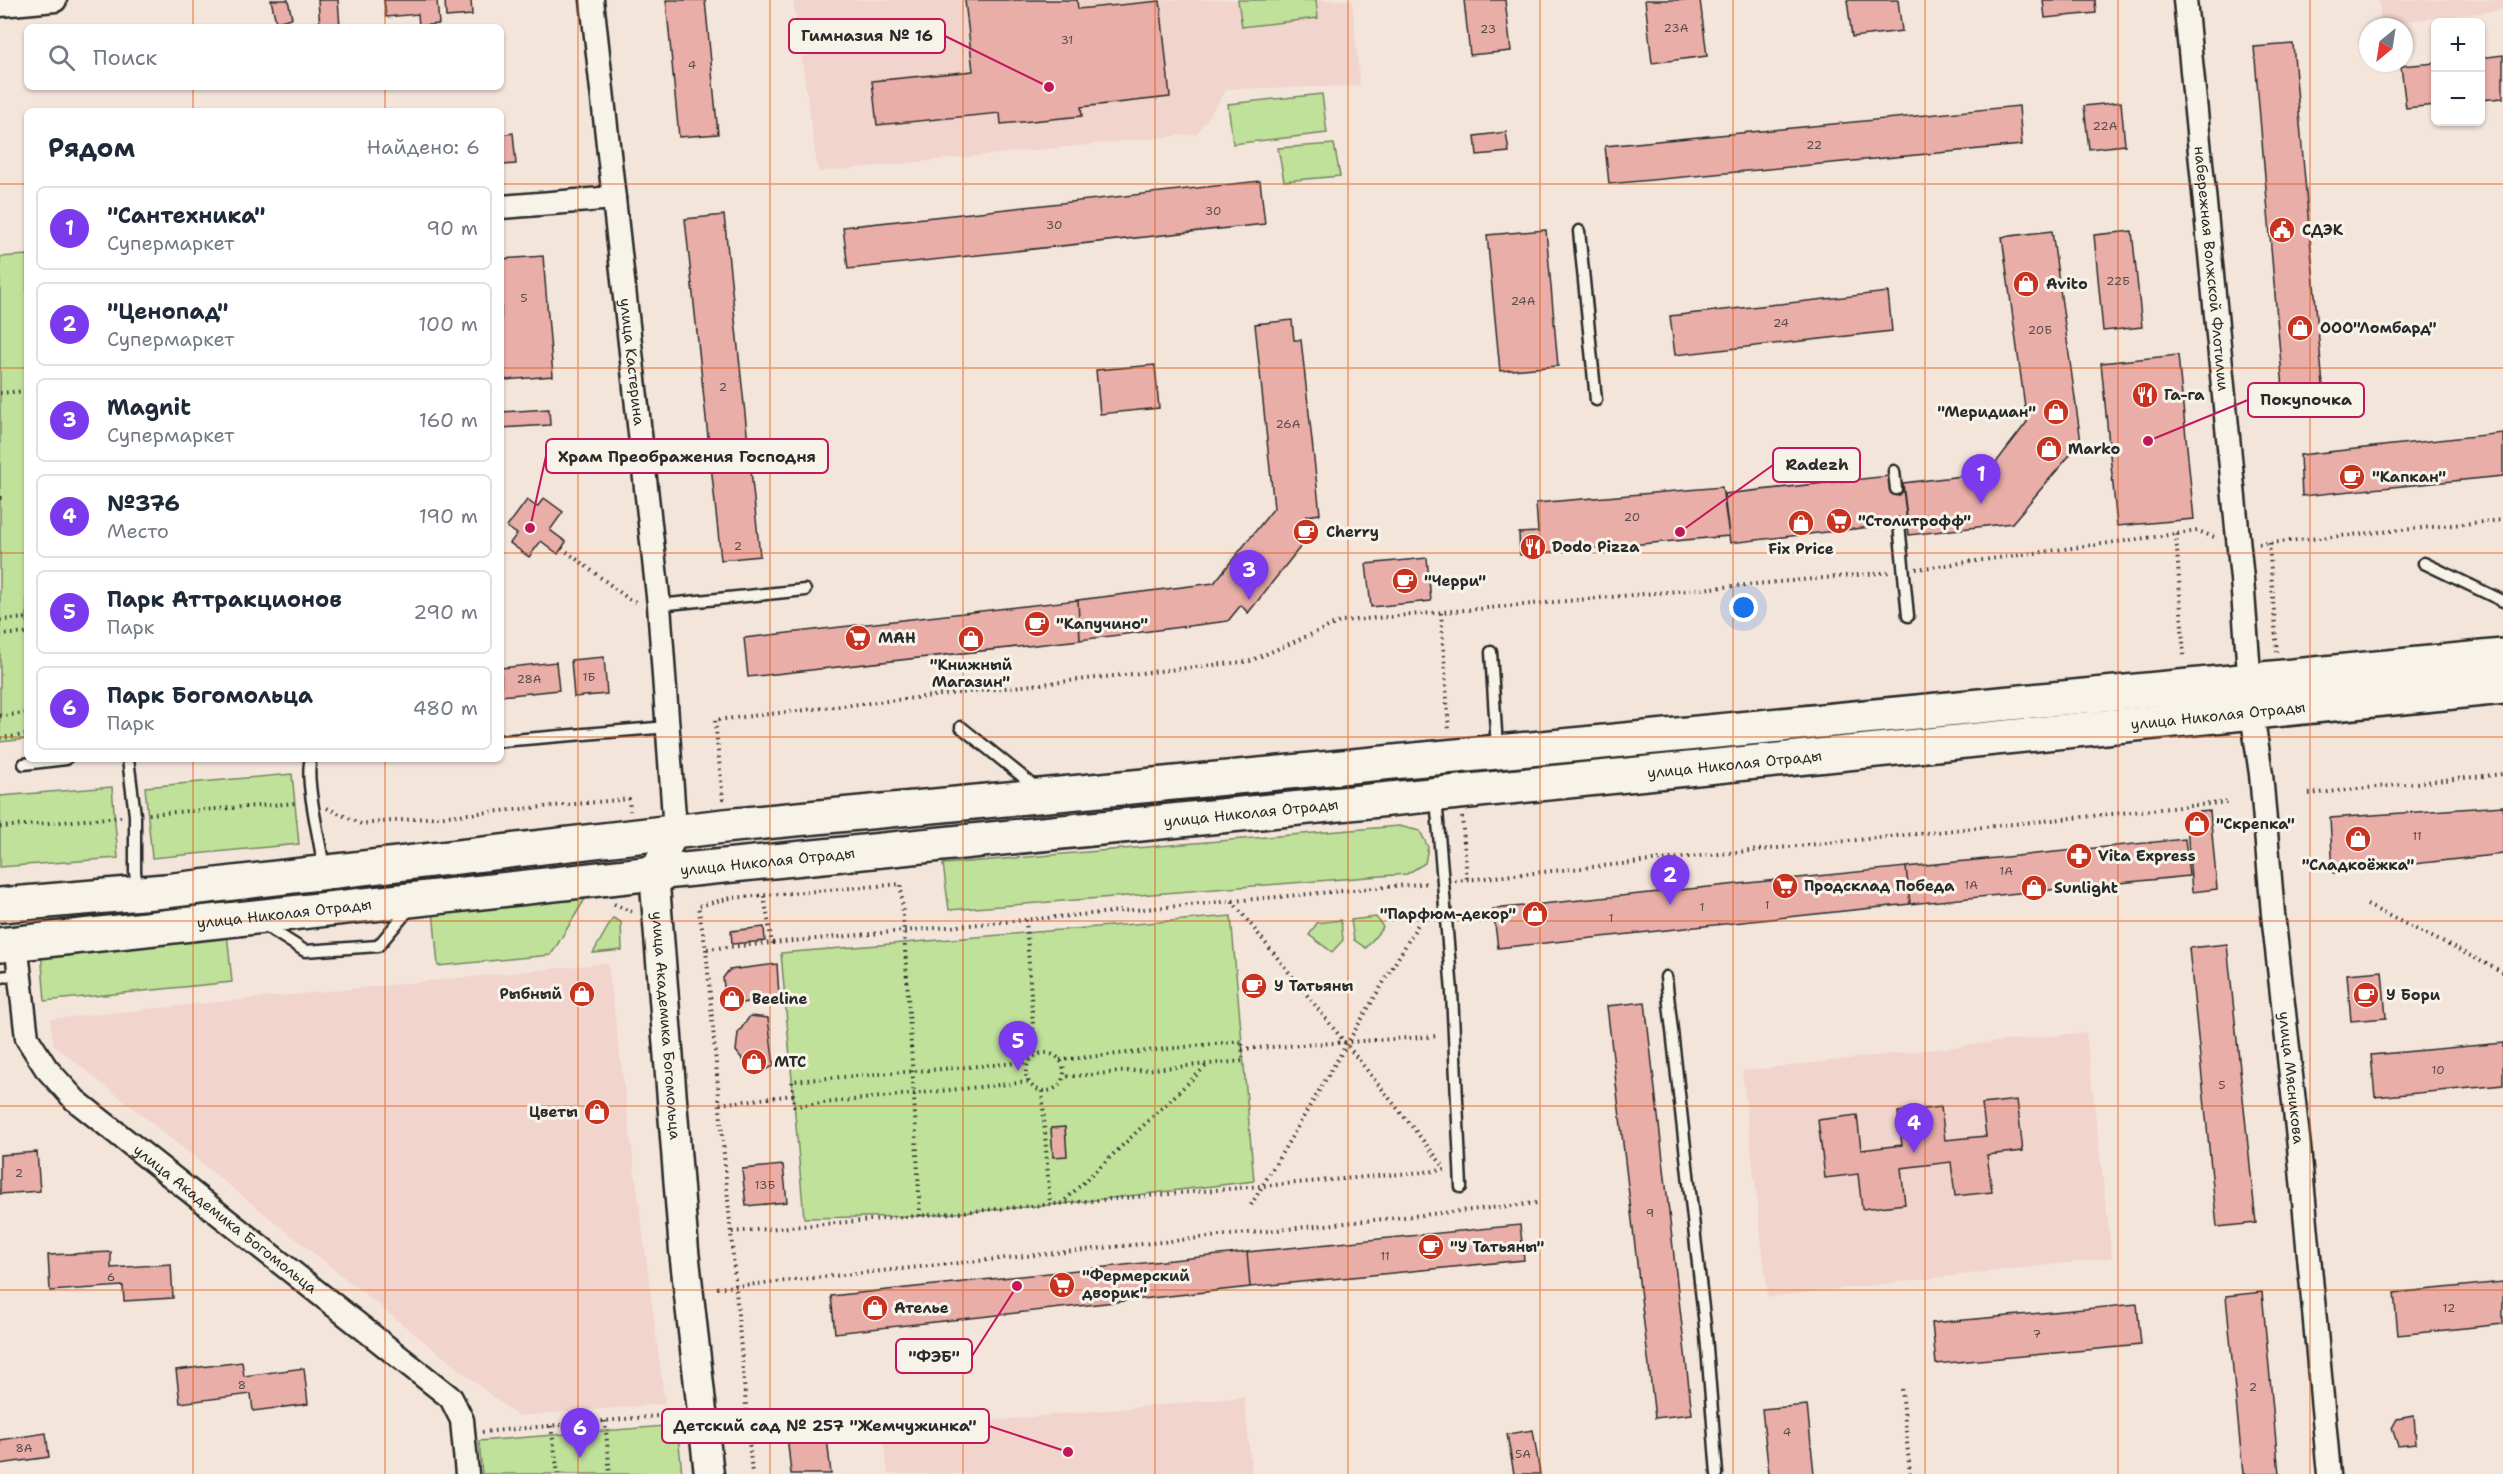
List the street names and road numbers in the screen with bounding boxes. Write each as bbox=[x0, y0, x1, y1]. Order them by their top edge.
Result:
street label: набережная Волжской Флотилии bbox=[2189, 145, 2233, 392]
street label: улица Кастерина bbox=[615, 297, 649, 427]
street label: улица Николая Отрады bbox=[2130, 697, 2306, 734]
street label: улица Николая Отрады bbox=[1646, 746, 1823, 783]
street label: улица Николая Отрады bbox=[1163, 794, 1339, 832]
street label: улица Николая Отрады bbox=[679, 843, 856, 880]
street label: улица Николая Отрады bbox=[196, 894, 373, 933]
street label: улица Академика Богомольца bbox=[647, 911, 685, 1141]
street label: улица Мясникова bbox=[2274, 1010, 2309, 1146]
street label: улица Академика Богомольца bbox=[129, 1140, 322, 1298]

